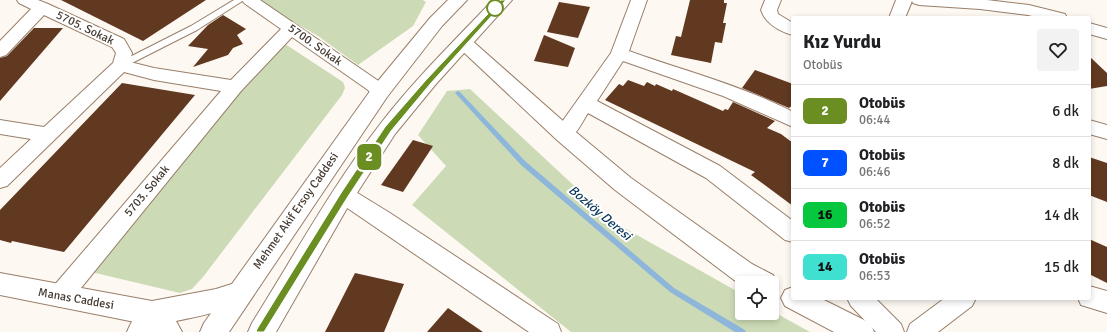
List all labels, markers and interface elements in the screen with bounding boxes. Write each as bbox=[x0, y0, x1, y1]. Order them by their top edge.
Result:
unlabelled marker bbox=[486, 0, 504, 17]
street label: 5705. Sokak bbox=[54, 8, 116, 48]
street label: 5700. Sokak bbox=[285, 21, 345, 69]
button: heart bbox=[1037, 29, 1079, 71]
text: Kız Yurdu bbox=[803, 30, 881, 54]
text: Otobüs bbox=[803, 57, 842, 73]
text: Otobüs bbox=[859, 94, 905, 112]
text: 2 bbox=[821, 102, 829, 119]
text: 6 dk bbox=[1052, 102, 1079, 120]
text: 06:44 bbox=[859, 112, 891, 128]
line badge: 2 bbox=[356, 144, 382, 170]
text: Otobüs bbox=[859, 146, 905, 164]
text: 2 bbox=[365, 148, 373, 165]
street label: Mehmet Akif Ersoy Caddesi bbox=[250, 150, 342, 272]
text: 7 bbox=[821, 154, 829, 171]
text: 8 dk bbox=[1052, 154, 1079, 172]
street label: 5703. Sokak bbox=[121, 162, 173, 220]
text: 06:46 bbox=[859, 164, 891, 180]
water label: Bozköy Deresi bbox=[565, 182, 636, 245]
text: Otobüs bbox=[859, 198, 905, 216]
text: 16 bbox=[817, 206, 833, 223]
text: 14 dk bbox=[1044, 206, 1079, 224]
text: 06:52 bbox=[859, 216, 891, 232]
text: Otobüs bbox=[859, 250, 905, 268]
text: 14 bbox=[817, 258, 833, 275]
text: 15 dk bbox=[1044, 258, 1079, 276]
text: 06:53 bbox=[859, 268, 891, 284]
map controls bbox=[735, 276, 779, 320]
button: locate bbox=[735, 276, 779, 320]
street label: Manas Caddesi bbox=[37, 285, 115, 313]

